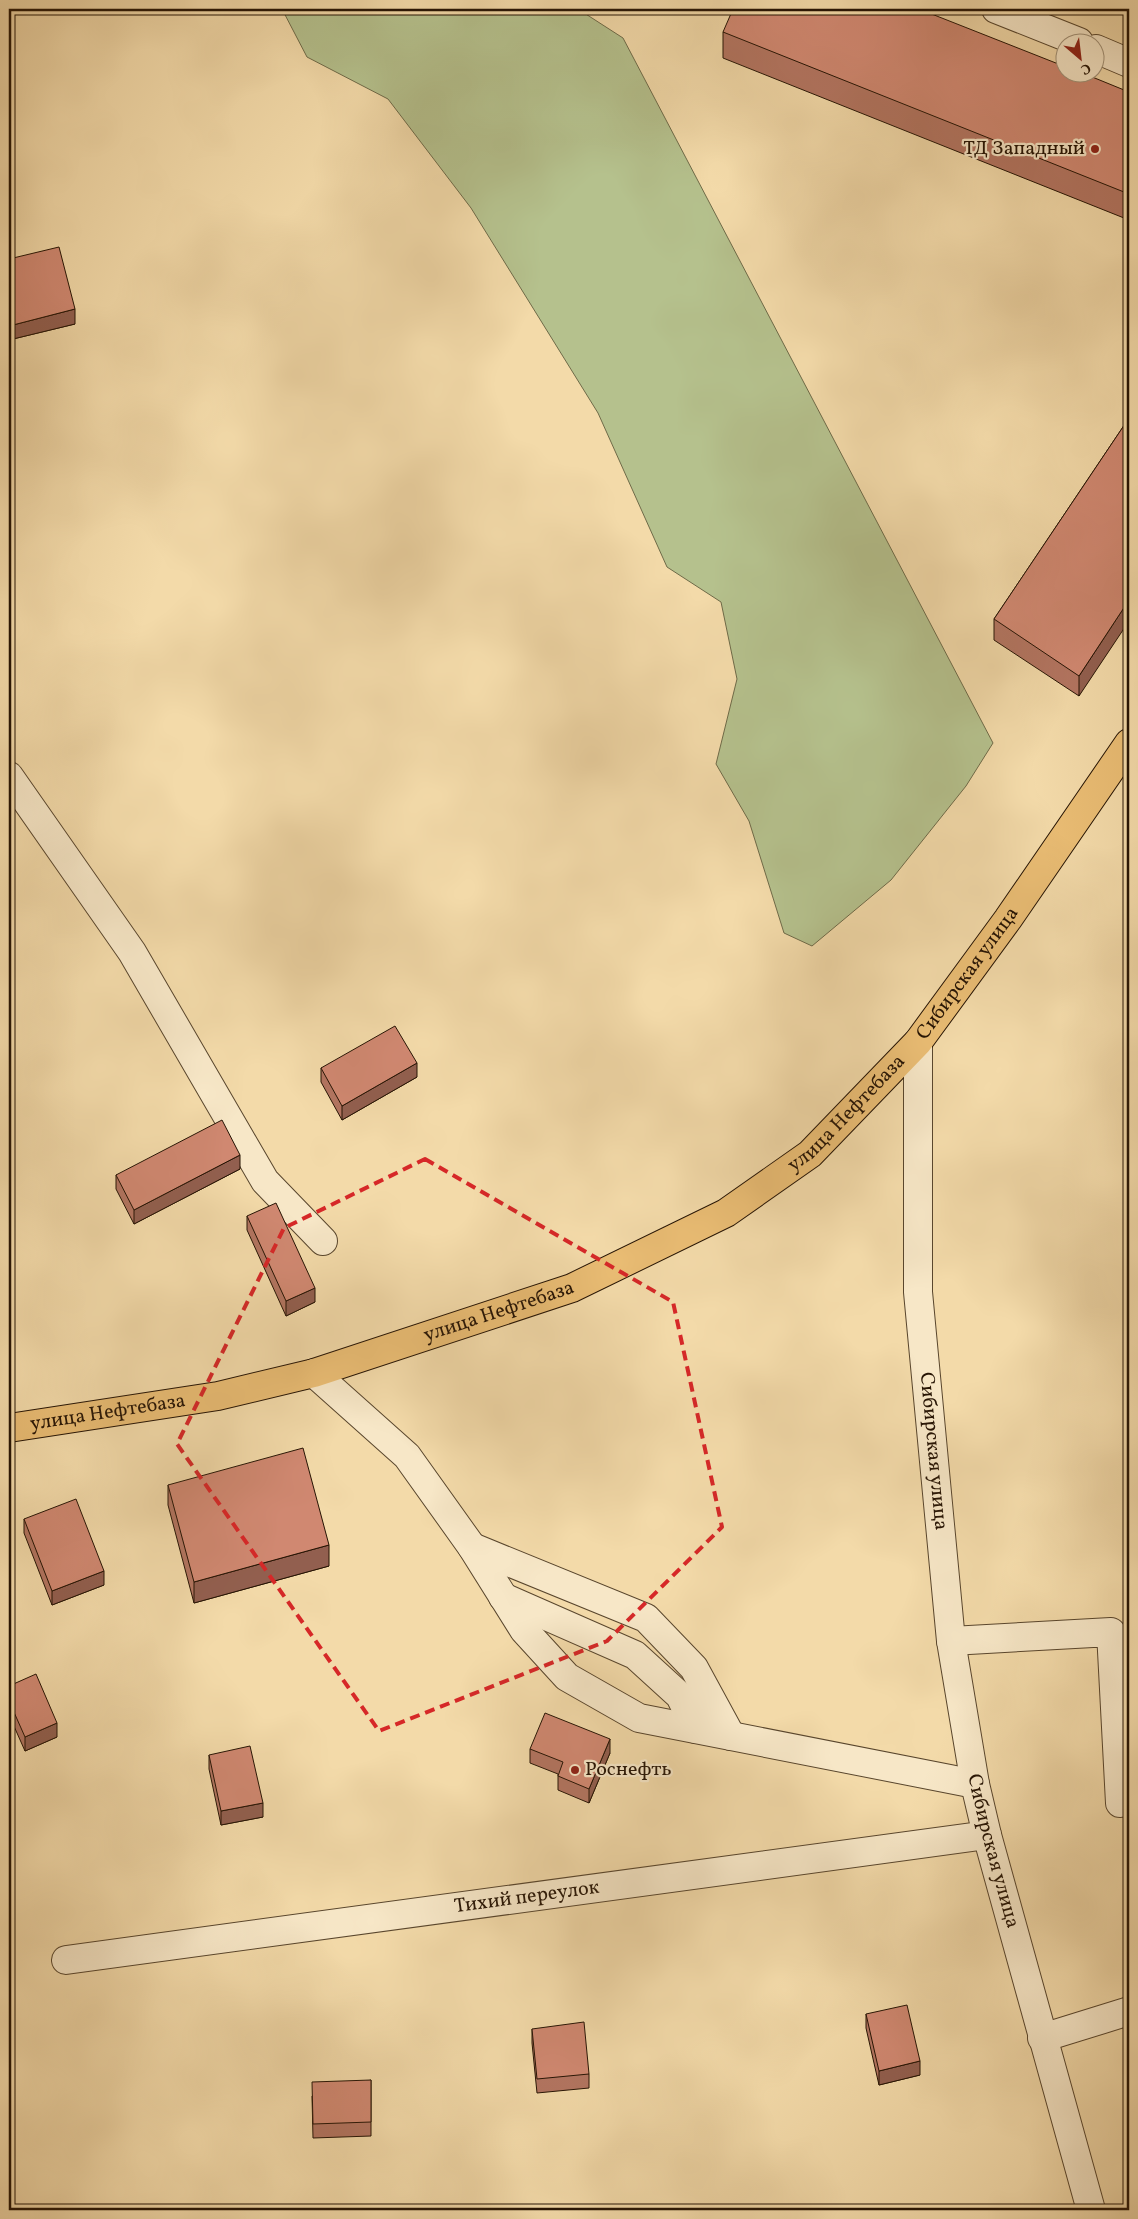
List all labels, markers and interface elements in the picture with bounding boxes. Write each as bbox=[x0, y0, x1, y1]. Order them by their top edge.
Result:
north arrow bbox=[1056, 32, 1106, 82]
text: С bbox=[1077, 58, 1094, 79]
place label: ТД Западный bbox=[963, 135, 1085, 163]
marker: ТД Западный bbox=[1089, 143, 1101, 155]
street label: Сибирская улица bbox=[910, 901, 1026, 1046]
street label: улица Нефтебаза bbox=[782, 1049, 912, 1179]
street label: улица Нефтебаза bbox=[420, 1274, 578, 1350]
street label: Сибирская улица bbox=[912, 1371, 954, 1532]
street label: улица Нефтебаза bbox=[28, 1387, 188, 1439]
place label: Роснефть bbox=[585, 1756, 671, 1784]
marker: Роснефть bbox=[569, 1764, 581, 1776]
street label: Сибирская улица bbox=[960, 1772, 1026, 1932]
street label: Тихий переулок bbox=[452, 1874, 601, 1921]

